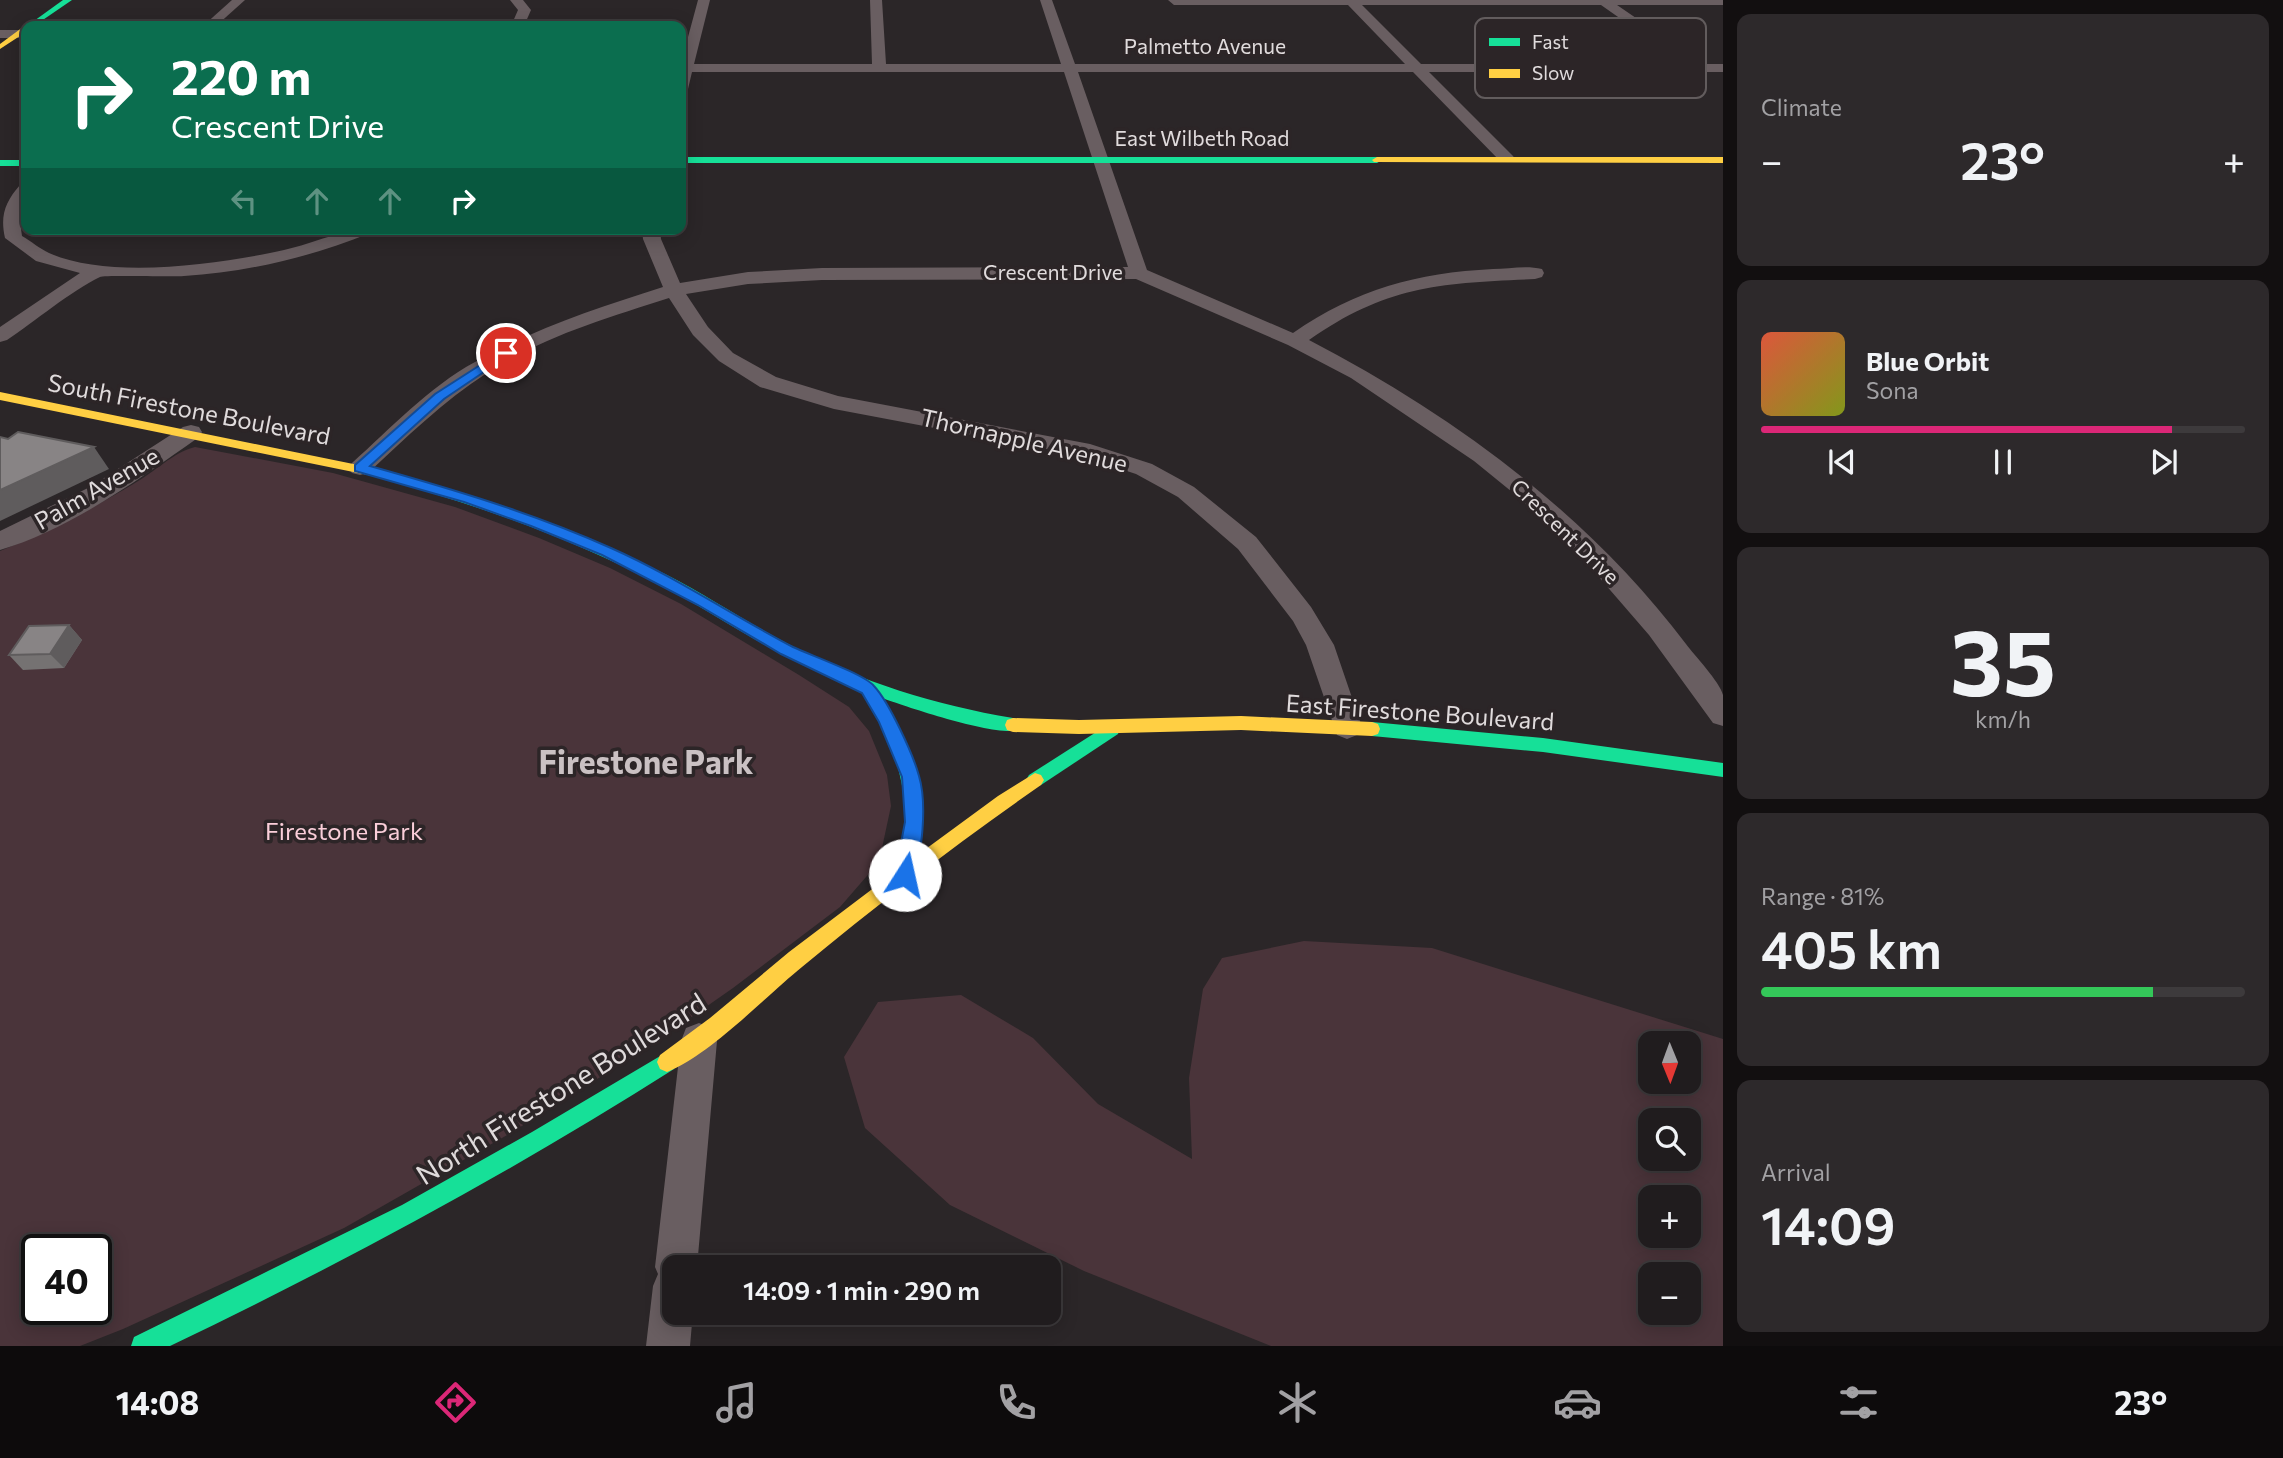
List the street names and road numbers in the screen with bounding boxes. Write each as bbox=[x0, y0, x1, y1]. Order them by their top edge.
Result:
street label: Palmetto Avenue bbox=[1124, 33, 1286, 58]
street label: East Wilbeth Road bbox=[1115, 125, 1289, 150]
street label: Crescent Drive bbox=[983, 259, 1123, 284]
street label: South Firestone Boulevard bbox=[46, 367, 333, 450]
street label: Thornapple Avenue bbox=[918, 402, 1130, 477]
street label: Palm Avenue bbox=[29, 440, 164, 535]
street label: Crescent Drive bbox=[1507, 473, 1625, 589]
street label: East Firestone Boulevard bbox=[1285, 688, 1555, 735]
street label: North Firestone Boulevard bbox=[409, 985, 712, 1191]

